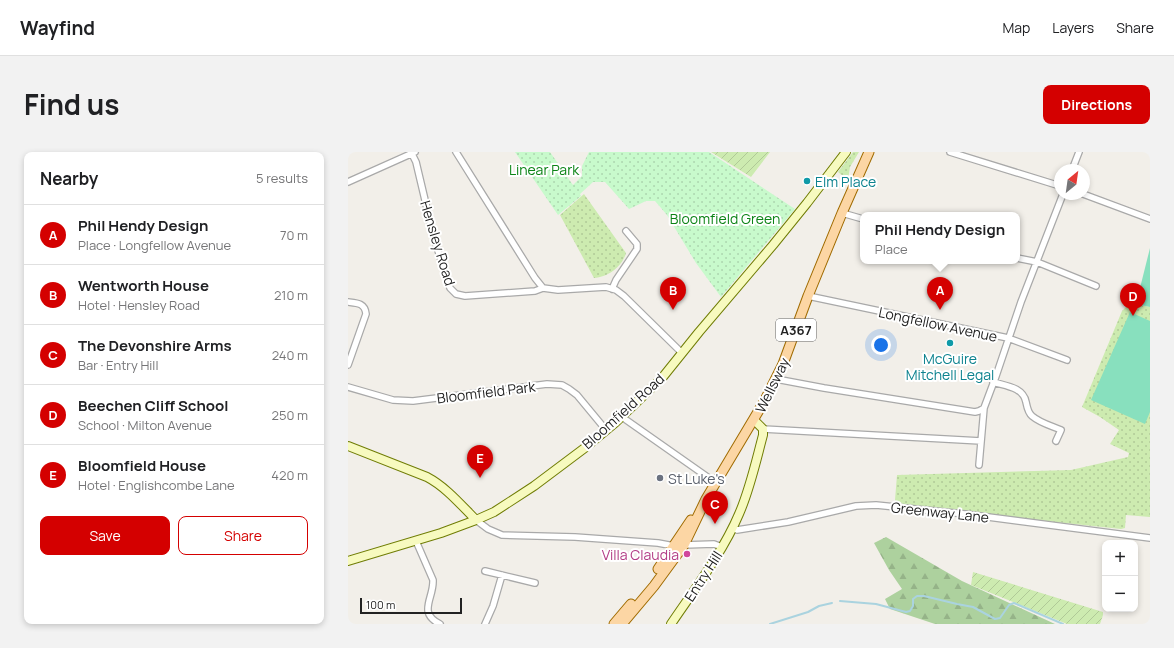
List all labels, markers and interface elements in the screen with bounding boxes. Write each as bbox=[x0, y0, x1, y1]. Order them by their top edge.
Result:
text: Wayfind bbox=[20, 15, 95, 41]
text: Map bbox=[1002, 18, 1030, 37]
text: Layers bbox=[1052, 18, 1094, 37]
text: Share bbox=[1116, 18, 1154, 37]
text: Find us bbox=[24, 85, 119, 123]
button: Directions bbox=[1043, 85, 1150, 124]
park label: Linear Park bbox=[509, 160, 580, 179]
north arrow bbox=[1054, 164, 1090, 200]
text: Nearby bbox=[40, 167, 98, 190]
text: 5 results bbox=[256, 169, 308, 187]
place label: Elm Place bbox=[815, 172, 876, 191]
marker: Elm Place bbox=[802, 176, 812, 186]
street label: Hensley Road bbox=[416, 198, 460, 288]
park label: Bloomfield Green bbox=[670, 209, 780, 228]
popup bbox=[860, 212, 1020, 264]
text: Phil Hendy Design bbox=[78, 215, 208, 236]
text: Phil Hendy Design bbox=[875, 219, 1005, 240]
text: A bbox=[49, 226, 57, 244]
text: 70 m bbox=[280, 226, 308, 244]
text: Place · Longfellow Avenue bbox=[78, 236, 231, 254]
text: Place bbox=[875, 240, 908, 258]
text: Wentworth House bbox=[78, 275, 209, 296]
pin: B bbox=[660, 277, 686, 310]
pin: A bbox=[927, 277, 953, 310]
pin: D bbox=[1120, 283, 1146, 316]
text: B bbox=[49, 286, 57, 304]
text: 210 m bbox=[274, 286, 308, 304]
text: Hotel · Hensley Road bbox=[78, 296, 200, 314]
street label: Longfellow Avenue bbox=[877, 302, 999, 346]
road number: A367 bbox=[776, 319, 816, 341]
text: The Devonshire Arms bbox=[78, 335, 232, 356]
your location bbox=[871, 335, 891, 355]
marker: McGuire Mitchell Legal bbox=[945, 338, 955, 348]
text: C bbox=[48, 346, 58, 364]
text: 240 m bbox=[272, 346, 308, 364]
place label: McGuire Mitchell Legal bbox=[906, 349, 994, 384]
street label: Wellsway bbox=[751, 354, 794, 416]
text: Bar · Entry Hill bbox=[78, 356, 158, 374]
street label: Bloomfield Road bbox=[578, 369, 668, 453]
street label: Bloomfield Park bbox=[436, 376, 537, 407]
text: Beechen Cliff School bbox=[78, 395, 229, 416]
text: D bbox=[48, 406, 58, 424]
text: 250 m bbox=[272, 406, 308, 424]
text: School · Milton Avenue bbox=[78, 416, 212, 434]
pin: E bbox=[467, 445, 493, 478]
text: Bloomfield House bbox=[78, 455, 206, 476]
text: E bbox=[49, 466, 57, 484]
text: 420 m bbox=[271, 466, 308, 484]
place label: St Luke's bbox=[668, 469, 725, 488]
marker: St Luke's bbox=[655, 473, 665, 483]
text: Hotel · Englishcombe Lane bbox=[78, 476, 235, 494]
pin: C bbox=[702, 491, 728, 524]
street label: Greenway Lane bbox=[890, 497, 990, 527]
button: Save bbox=[40, 516, 170, 555]
button: Share bbox=[178, 516, 308, 555]
map controls bbox=[1102, 540, 1138, 612]
button: + bbox=[1102, 540, 1138, 576]
place label: Villa Claudia bbox=[602, 545, 679, 564]
street label: Entry Hill bbox=[680, 547, 726, 605]
marker: Villa Claudia bbox=[682, 549, 692, 559]
button: − bbox=[1102, 576, 1138, 612]
scale bar bbox=[360, 596, 462, 615]
text: 100 m bbox=[366, 597, 395, 612]

